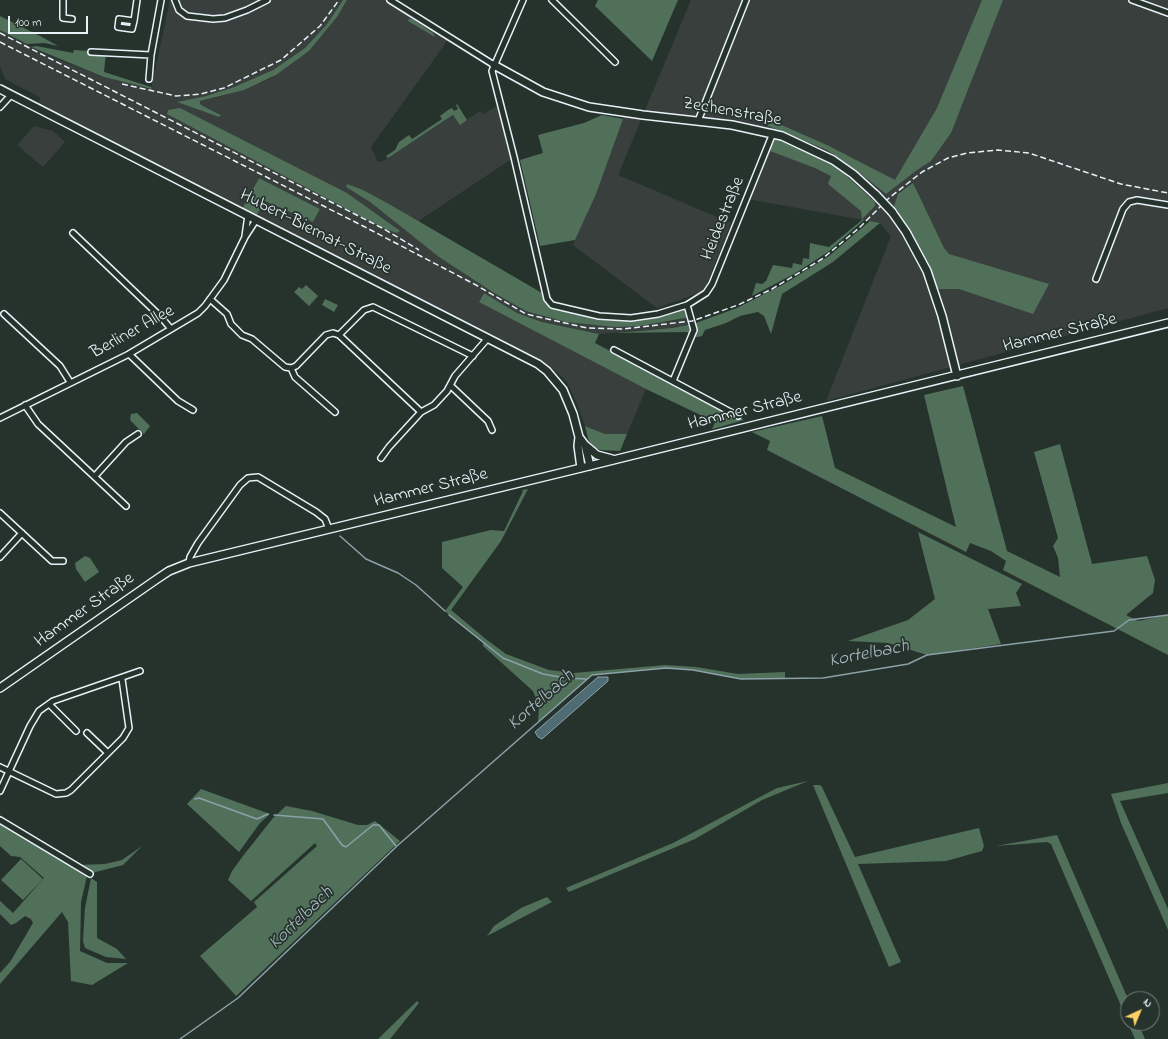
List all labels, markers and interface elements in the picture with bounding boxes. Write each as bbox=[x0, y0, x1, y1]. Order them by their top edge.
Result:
scale bar bbox=[10, 8, 90, 34]
text: 100 m bbox=[15, 14, 42, 32]
street label: Zechenstraße bbox=[681, 94, 783, 132]
street label: Heidestraße bbox=[698, 174, 750, 264]
street label: Hubert-Biernat-Straße bbox=[236, 185, 394, 281]
street label: Berliner Allee bbox=[87, 301, 179, 365]
street label: Hammer Straße bbox=[1001, 309, 1119, 359]
street label: Hammer Straße bbox=[686, 387, 804, 437]
street label: Hammer Straße bbox=[372, 464, 490, 514]
street label: Hammer Straße bbox=[31, 569, 139, 653]
water label: Kortelbach bbox=[827, 636, 911, 674]
water label: Kortelbach bbox=[504, 666, 580, 736]
water label: Kortelbach bbox=[265, 883, 339, 955]
north arrow bbox=[1120, 991, 1160, 1031]
text: N bbox=[1139, 995, 1156, 1011]

